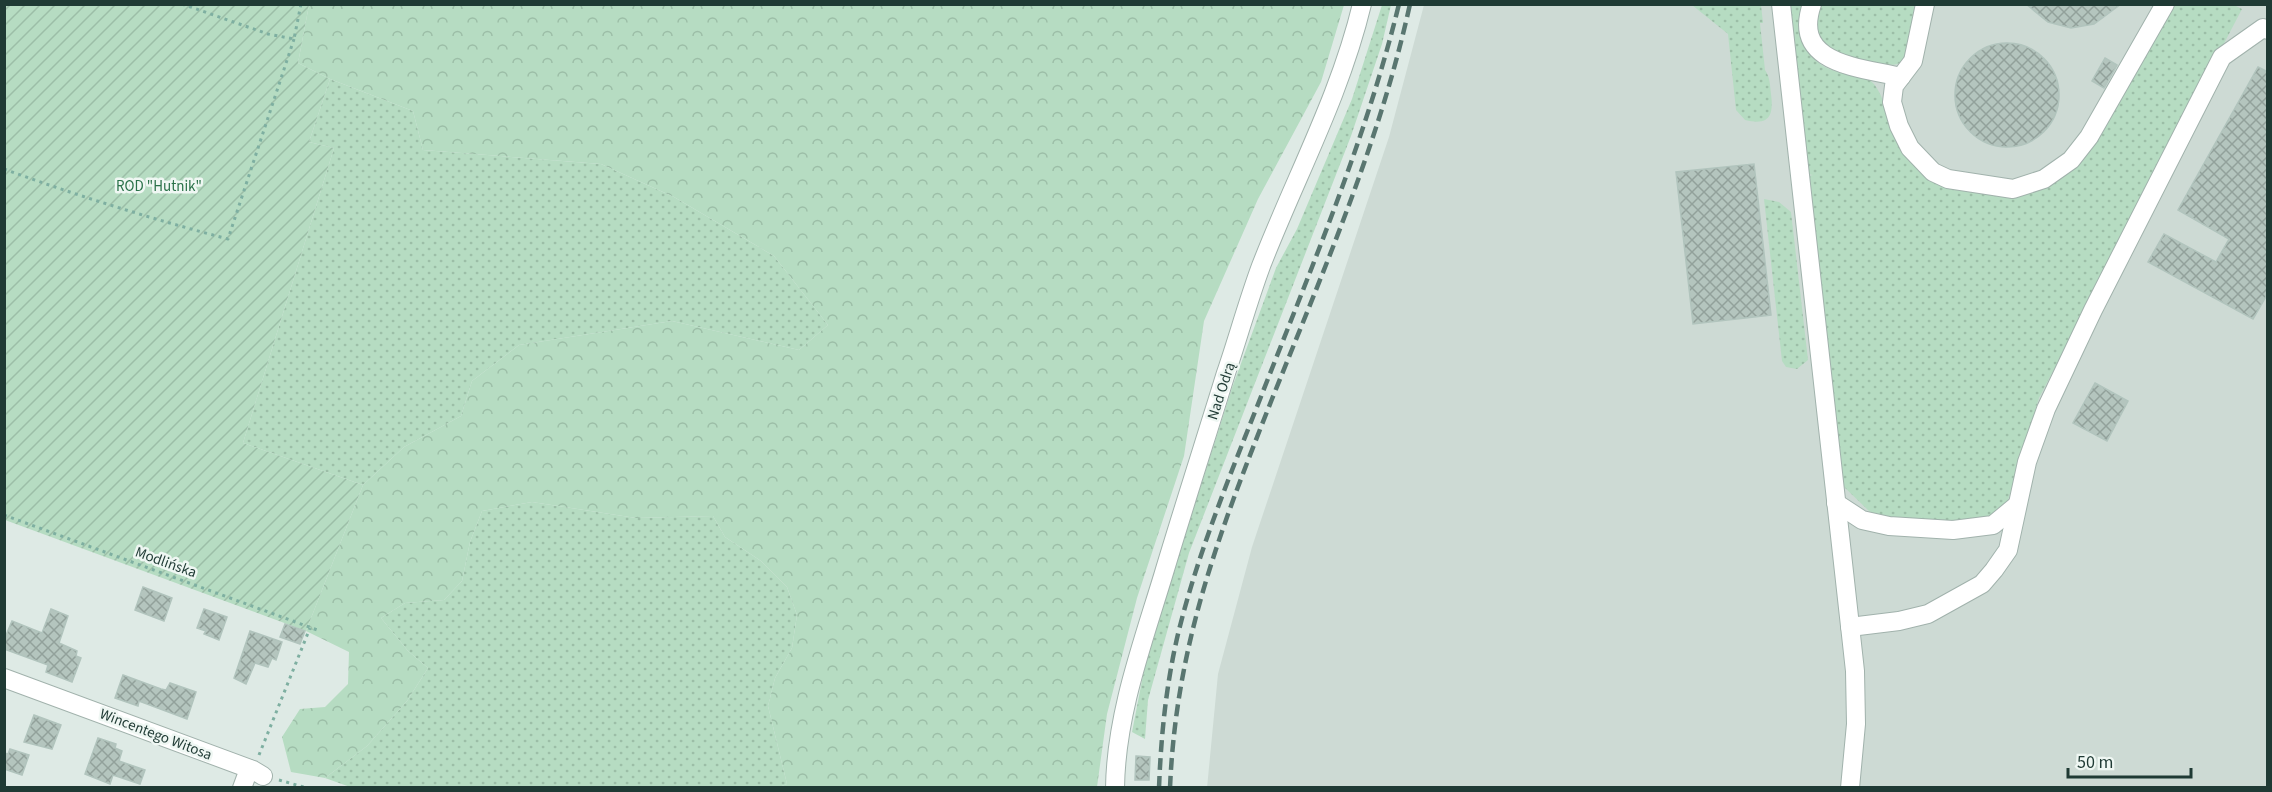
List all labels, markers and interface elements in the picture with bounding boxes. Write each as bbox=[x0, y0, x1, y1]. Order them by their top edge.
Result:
park label: ROD "Hutnik" bbox=[116, 176, 202, 197]
street label: Nad Odrą bbox=[1202, 359, 1241, 423]
street label: Modlińska bbox=[132, 542, 200, 583]
street label: Wincentego Witosa bbox=[97, 703, 215, 766]
scale bar bbox=[2068, 741, 2191, 779]
text: 50 m bbox=[2077, 750, 2113, 775]

